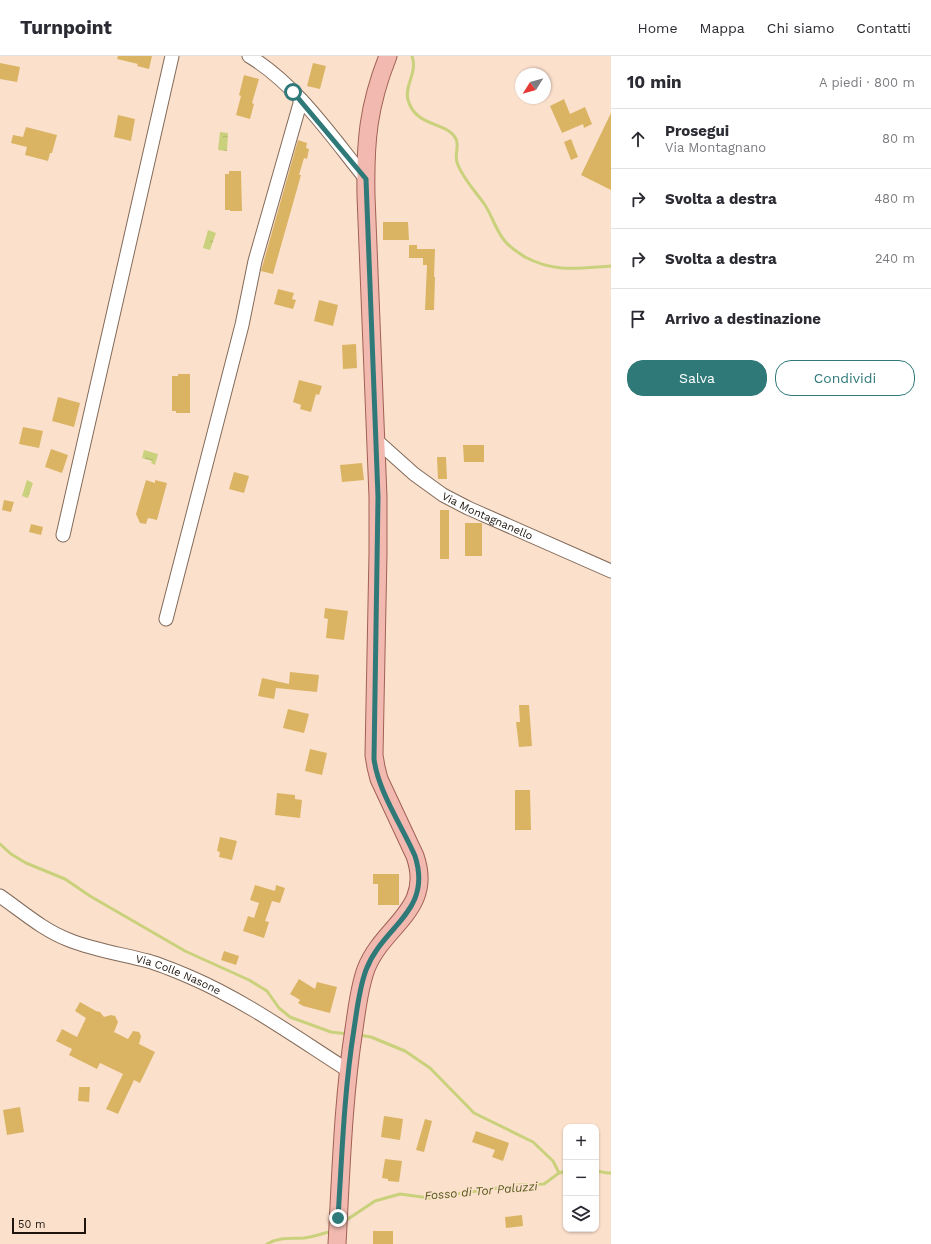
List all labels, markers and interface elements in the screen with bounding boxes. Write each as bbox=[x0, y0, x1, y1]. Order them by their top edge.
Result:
text: Turnpoint bbox=[20, 16, 112, 39]
text: Home bbox=[638, 20, 678, 36]
text: Mappa bbox=[700, 20, 745, 36]
text: Chi siamo bbox=[767, 20, 834, 36]
text: Contatti bbox=[856, 20, 911, 36]
north arrow bbox=[515, 68, 551, 104]
text: 10 min bbox=[627, 72, 682, 92]
text: A piedi · 800 m bbox=[819, 75, 915, 90]
route start bbox=[284, 83, 302, 101]
text: Prosegui bbox=[665, 122, 729, 140]
icon: ahead bbox=[627, 128, 649, 150]
text: 80 m bbox=[882, 131, 915, 146]
text: Via Montagnano bbox=[665, 140, 766, 155]
icon: right bbox=[627, 188, 649, 210]
text: Svolta a destra bbox=[665, 190, 777, 208]
text: 480 m bbox=[874, 191, 915, 206]
icon: right bbox=[627, 248, 649, 270]
text: Svolta a destra bbox=[665, 250, 777, 268]
text: 240 m bbox=[875, 251, 915, 266]
icon: arrive bbox=[627, 308, 649, 330]
text: Arrivo a destinazione bbox=[665, 310, 821, 328]
button: Salva bbox=[627, 360, 767, 396]
button: Condividi bbox=[775, 360, 915, 396]
street label: Via Montagnanello bbox=[440, 489, 535, 542]
street label: Via Colle Nasone bbox=[135, 952, 223, 997]
map controls bbox=[563, 1124, 599, 1232]
button: + bbox=[563, 1124, 599, 1160]
button: − bbox=[563, 1160, 599, 1196]
water label: Fosso di Tor Paluzzi bbox=[424, 1179, 539, 1203]
button: layers bbox=[563, 1196, 599, 1232]
route end bbox=[329, 1209, 347, 1227]
scale bar bbox=[12, 1216, 86, 1235]
text: 50 m bbox=[18, 1218, 45, 1231]

